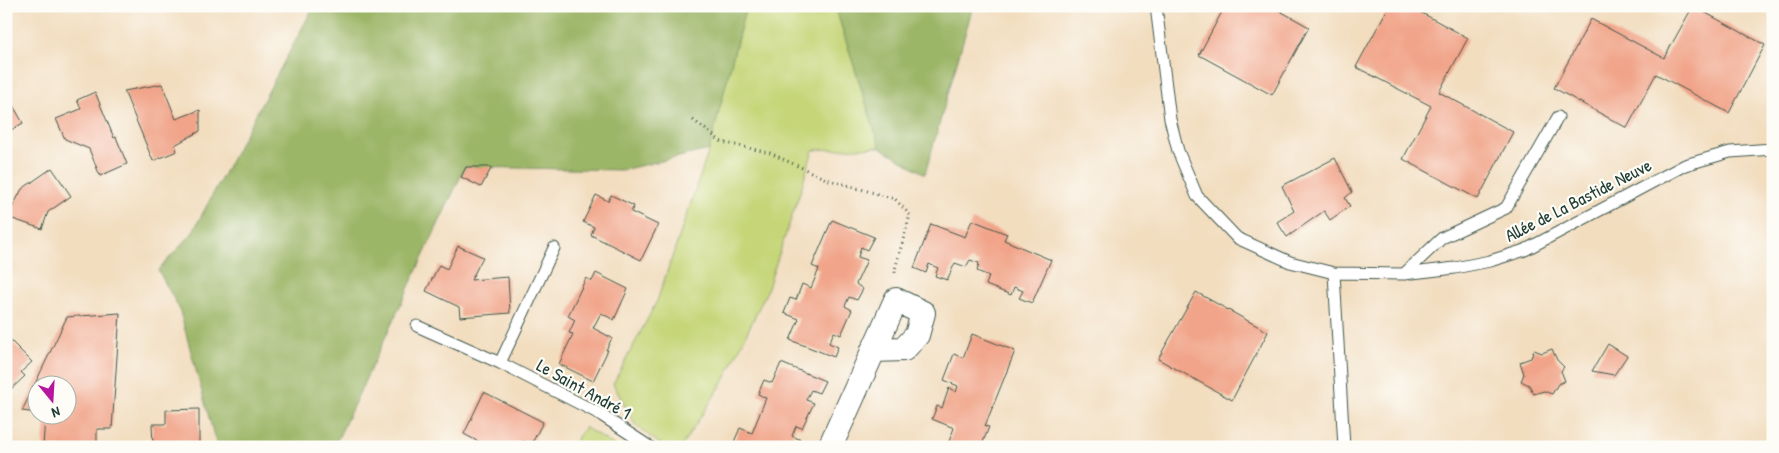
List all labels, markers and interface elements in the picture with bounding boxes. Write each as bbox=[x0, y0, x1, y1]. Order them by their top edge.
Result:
street label: Allée de La Bastide Neuve bbox=[1501, 152, 1655, 248]
street label: Le Saint André 1 bbox=[532, 353, 636, 425]
north arrow bbox=[28, 376, 78, 426]
text: N bbox=[49, 403, 63, 423]

